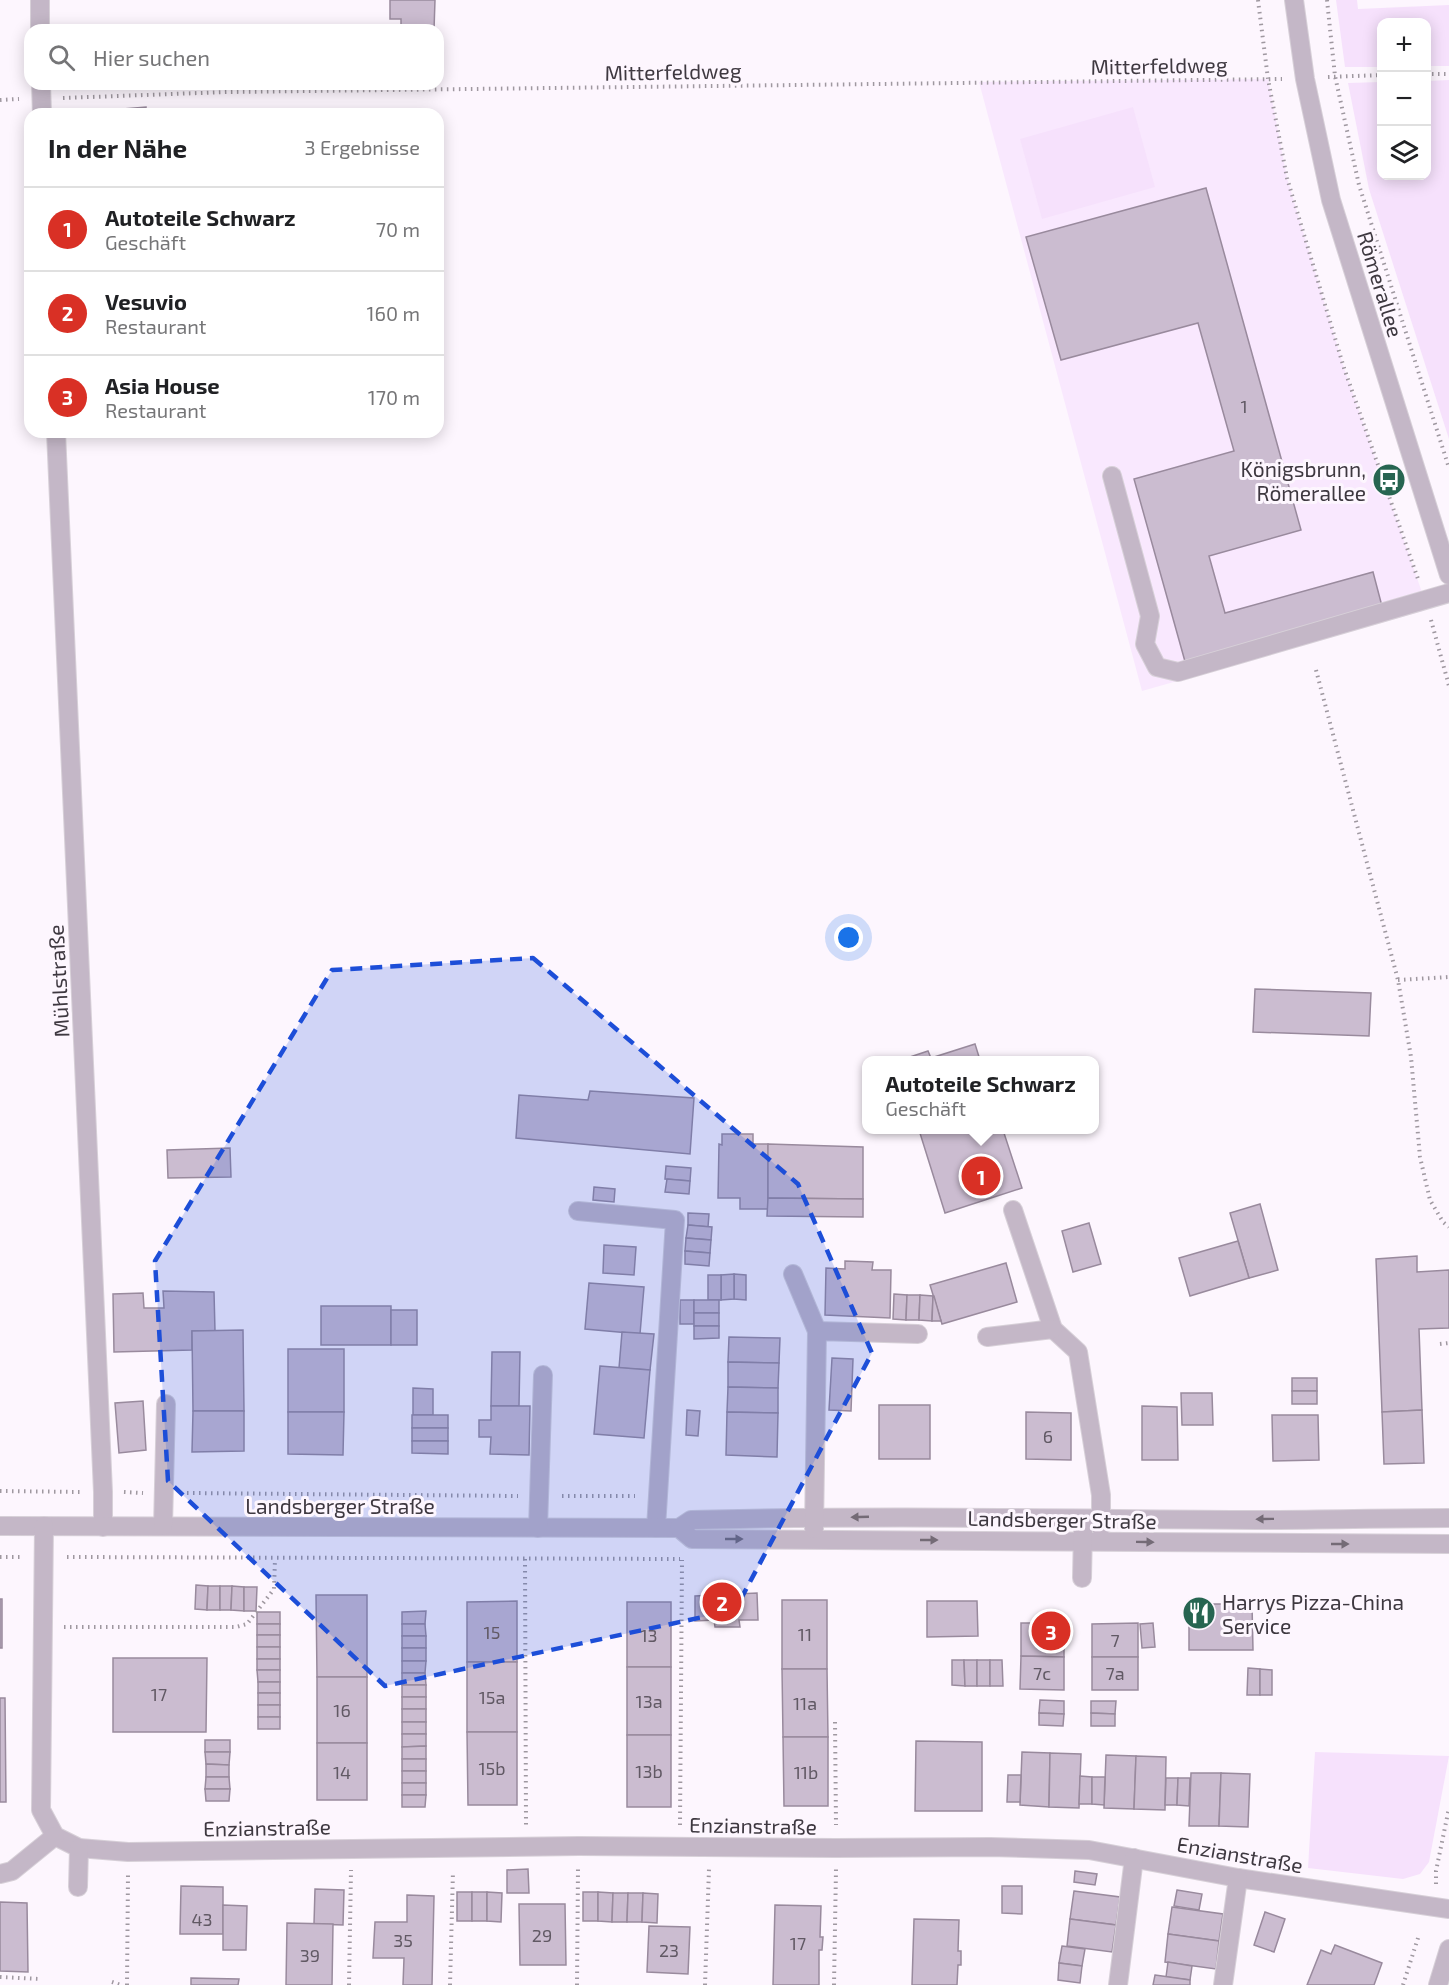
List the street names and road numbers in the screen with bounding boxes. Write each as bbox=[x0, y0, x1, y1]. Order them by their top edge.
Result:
street label: Mitterfeldweg bbox=[1090, 51, 1228, 79]
street label: Mitterfeldweg bbox=[604, 57, 742, 85]
street label: Römerallee bbox=[1353, 228, 1409, 340]
street label: Mühlstraße bbox=[43, 924, 73, 1038]
street label: Landsberger Straße bbox=[245, 1493, 435, 1518]
street label: Landsberger Straße bbox=[967, 1505, 1157, 1533]
street label: Enzianstraße bbox=[689, 1811, 817, 1839]
street label: Enzianstraße bbox=[203, 1813, 331, 1841]
street label: Enzianstraße bbox=[1175, 1831, 1305, 1877]

